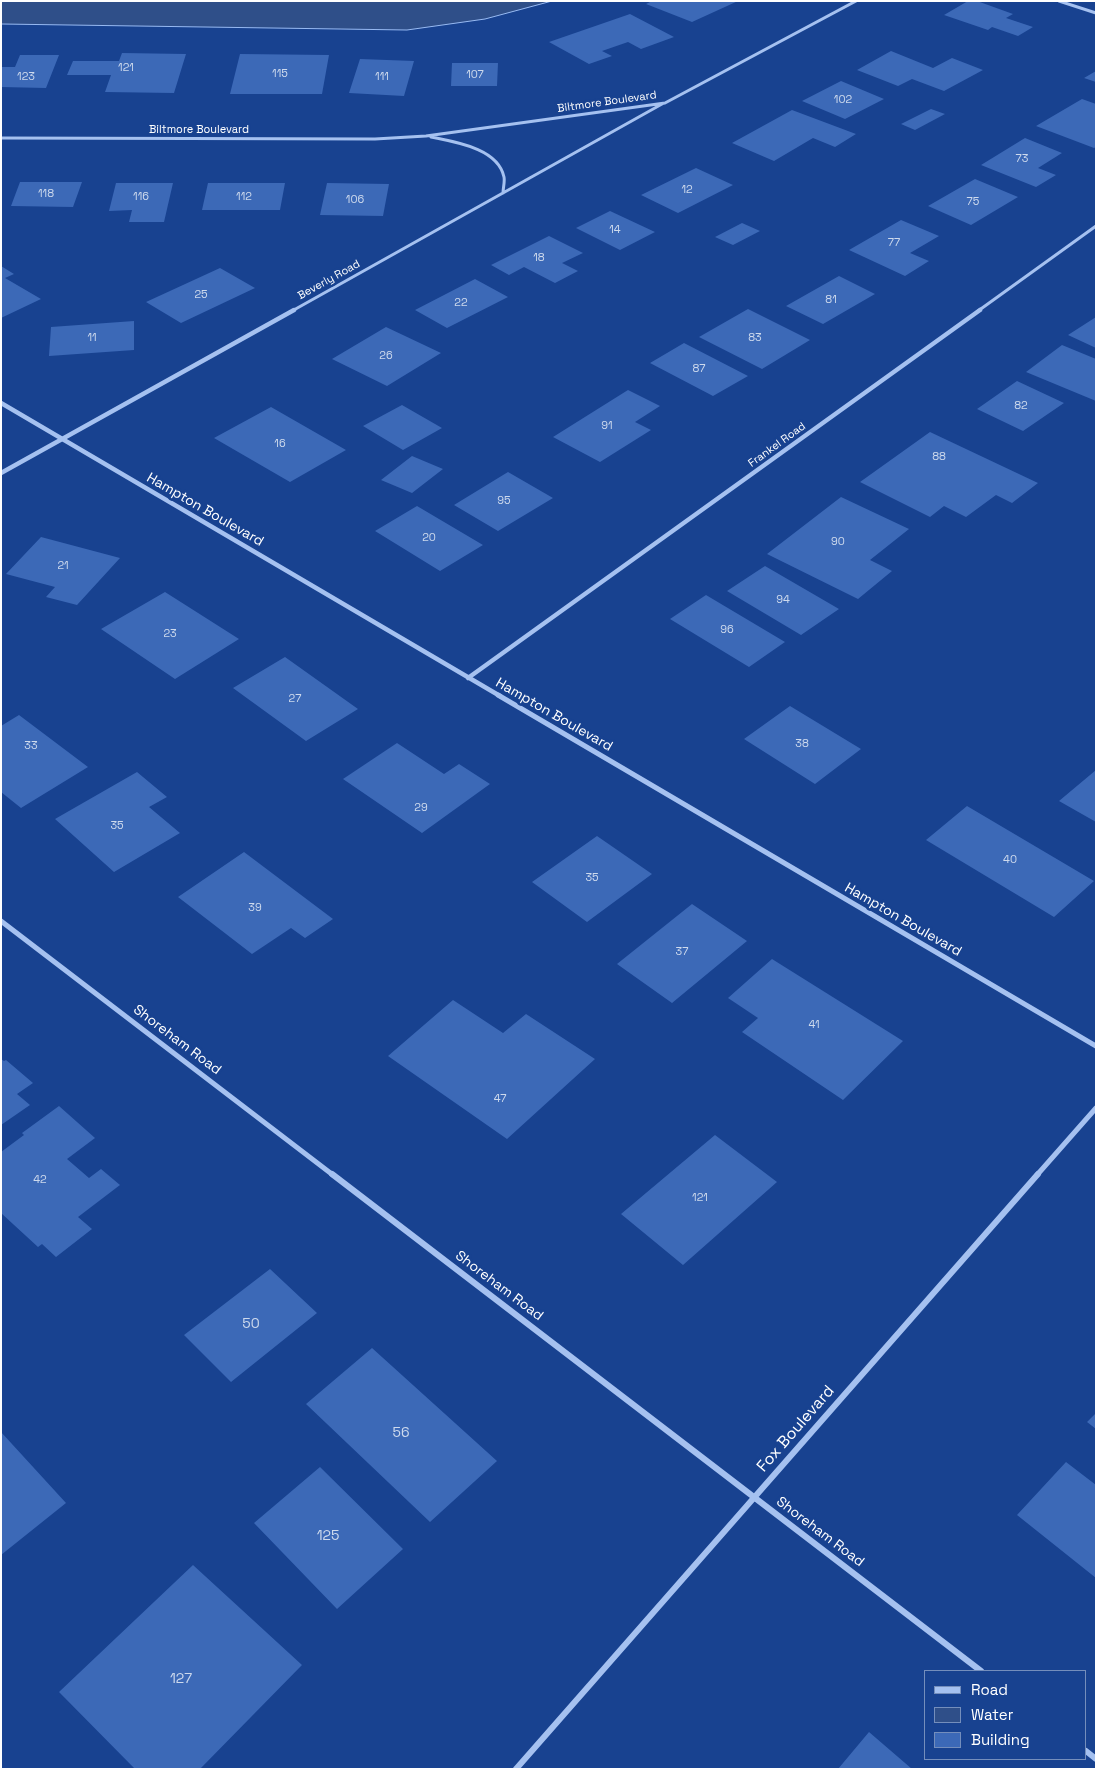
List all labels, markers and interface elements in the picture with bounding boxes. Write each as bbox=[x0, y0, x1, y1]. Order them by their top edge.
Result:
house number: 121 bbox=[118, 61, 134, 75]
house number: 115 bbox=[272, 67, 288, 81]
house number: 107 bbox=[466, 68, 484, 82]
house number: 123 bbox=[17, 70, 35, 84]
house number: 111 bbox=[375, 70, 389, 84]
street label: Biltmore Boulevard bbox=[556, 88, 658, 116]
house number: 102 bbox=[834, 93, 852, 107]
street label: Biltmore Boulevard bbox=[149, 123, 249, 137]
house number: 73 bbox=[1016, 152, 1028, 166]
house number: 12 bbox=[681, 183, 693, 197]
house number: 118 bbox=[38, 187, 54, 201]
house number: 116 bbox=[133, 190, 149, 204]
house number: 112 bbox=[236, 190, 252, 204]
house number: 106 bbox=[346, 193, 364, 207]
house number: 75 bbox=[967, 195, 979, 209]
house number: 14 bbox=[609, 223, 621, 237]
house number: 77 bbox=[888, 236, 900, 250]
house number: 18 bbox=[533, 251, 545, 265]
street label: Beverly Road bbox=[296, 257, 362, 303]
house number: 25 bbox=[194, 288, 208, 302]
house number: 81 bbox=[825, 293, 837, 307]
house number: 22 bbox=[454, 296, 468, 310]
house number: 11 bbox=[87, 331, 97, 345]
house number: 83 bbox=[748, 331, 762, 345]
house number: 26 bbox=[379, 349, 393, 363]
house number: 87 bbox=[693, 362, 705, 376]
house number: 82 bbox=[1014, 399, 1028, 413]
house number: 91 bbox=[601, 419, 613, 433]
street label: Frankel Road bbox=[746, 420, 808, 470]
house number: 16 bbox=[274, 437, 286, 451]
house number: 88 bbox=[932, 450, 946, 464]
street label: Hampton Boulevard bbox=[143, 470, 267, 550]
house number: 95 bbox=[497, 494, 511, 508]
house number: 20 bbox=[422, 531, 436, 545]
house number: 90 bbox=[831, 535, 845, 549]
house number: 21 bbox=[57, 559, 69, 573]
house number: 94 bbox=[776, 593, 790, 607]
house number: 96 bbox=[720, 623, 734, 637]
house number: 23 bbox=[163, 627, 177, 641]
street label: Hampton Boulevard bbox=[492, 675, 616, 755]
house number: 27 bbox=[289, 692, 301, 706]
house number: 38 bbox=[795, 737, 809, 751]
house number: 33 bbox=[24, 739, 38, 753]
house number: 29 bbox=[414, 801, 428, 815]
house number: 35 bbox=[110, 819, 124, 833]
house number: 40 bbox=[1003, 853, 1017, 867]
house number: 35 bbox=[585, 871, 599, 885]
street label: Hampton Boulevard bbox=[841, 880, 965, 960]
house number: 39 bbox=[248, 901, 262, 915]
house number: 37 bbox=[676, 945, 688, 959]
street label: Shoreham Road bbox=[130, 1001, 224, 1079]
house number: 41 bbox=[808, 1018, 820, 1032]
house number: 47 bbox=[494, 1092, 506, 1106]
house number: 42 bbox=[33, 1173, 47, 1187]
house number: 121 bbox=[692, 1191, 708, 1205]
street label: Shoreham Road bbox=[452, 1247, 546, 1325]
house number: 50 bbox=[242, 1316, 260, 1332]
street label: Fox Boulevard bbox=[753, 1382, 839, 1476]
house number: 56 bbox=[393, 1425, 409, 1441]
street label: Shoreham Road bbox=[773, 1493, 867, 1571]
house number: 125 bbox=[317, 1528, 339, 1544]
legend bbox=[924, 1670, 1087, 1760]
house number: 127 bbox=[170, 1671, 192, 1687]
text: Road bbox=[971, 1680, 1008, 1699]
text: Water bbox=[971, 1705, 1013, 1724]
text: Building bbox=[971, 1730, 1030, 1749]

